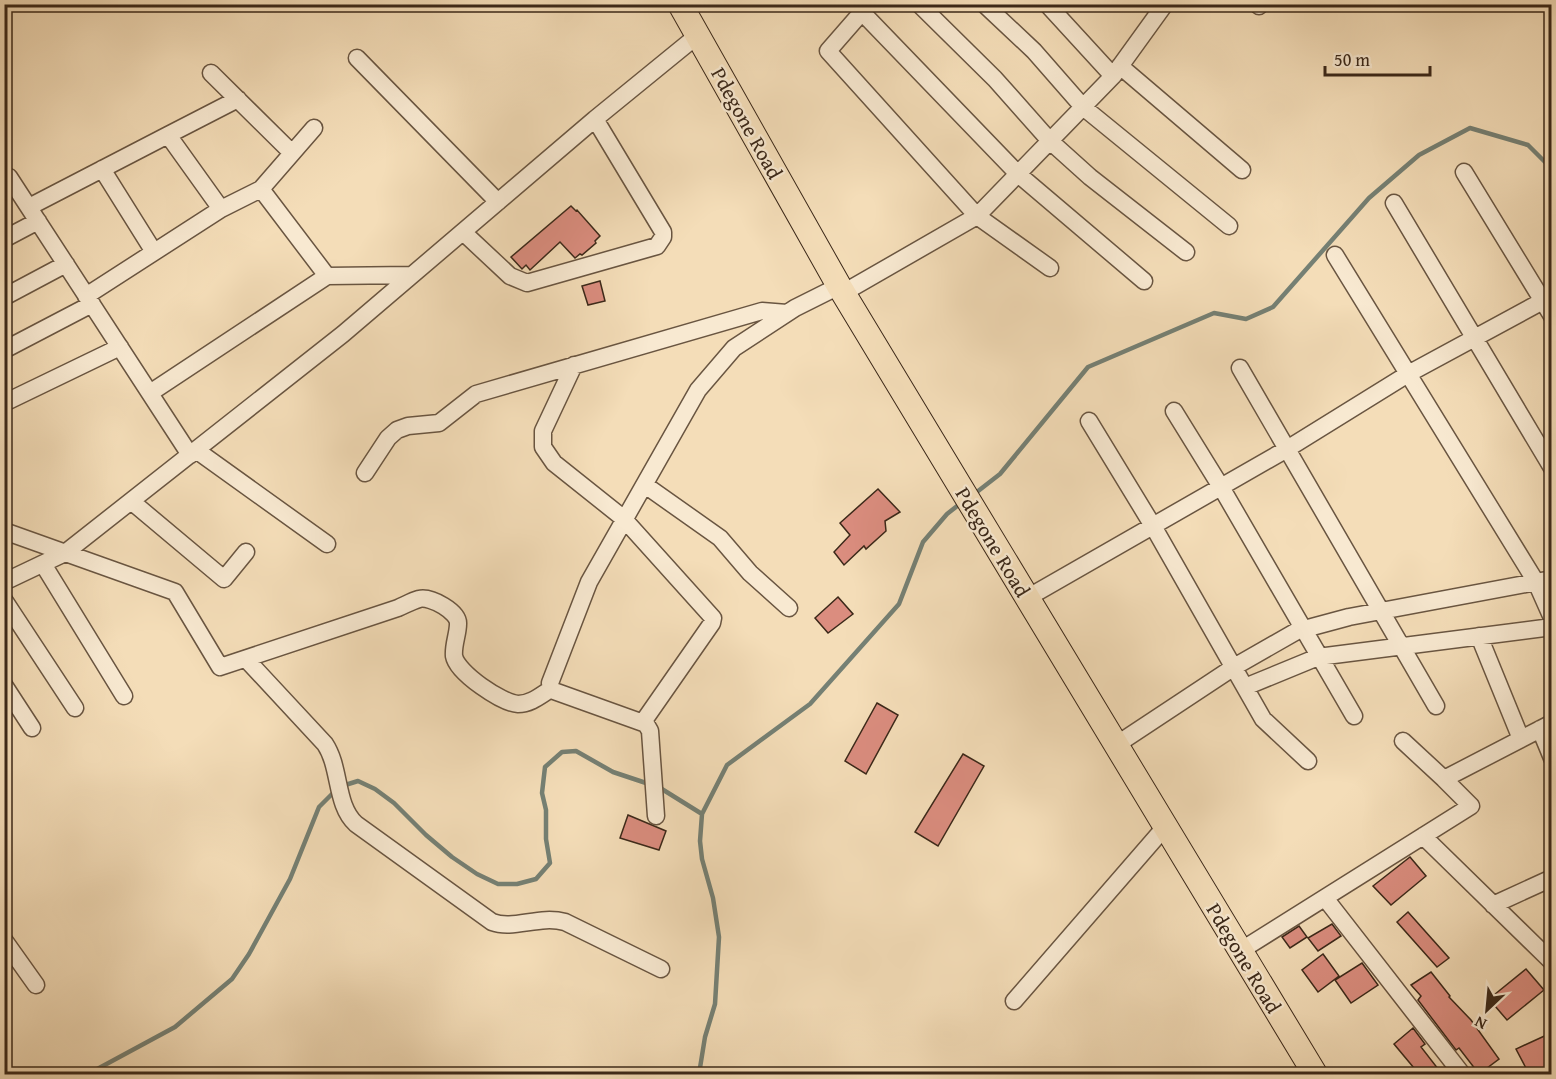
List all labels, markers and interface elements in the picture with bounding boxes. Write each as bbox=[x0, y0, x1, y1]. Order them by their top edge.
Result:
scale bar bbox=[1325, 39, 1430, 77]
text: 50 m bbox=[1334, 46, 1370, 73]
street label: Pdegone Road bbox=[703, 61, 791, 185]
street label: Pdegone Road bbox=[948, 481, 1039, 604]
street label: Pdegone Road bbox=[1199, 897, 1290, 1020]
north arrow bbox=[1457, 980, 1517, 1040]
text: N bbox=[1470, 1010, 1490, 1037]

